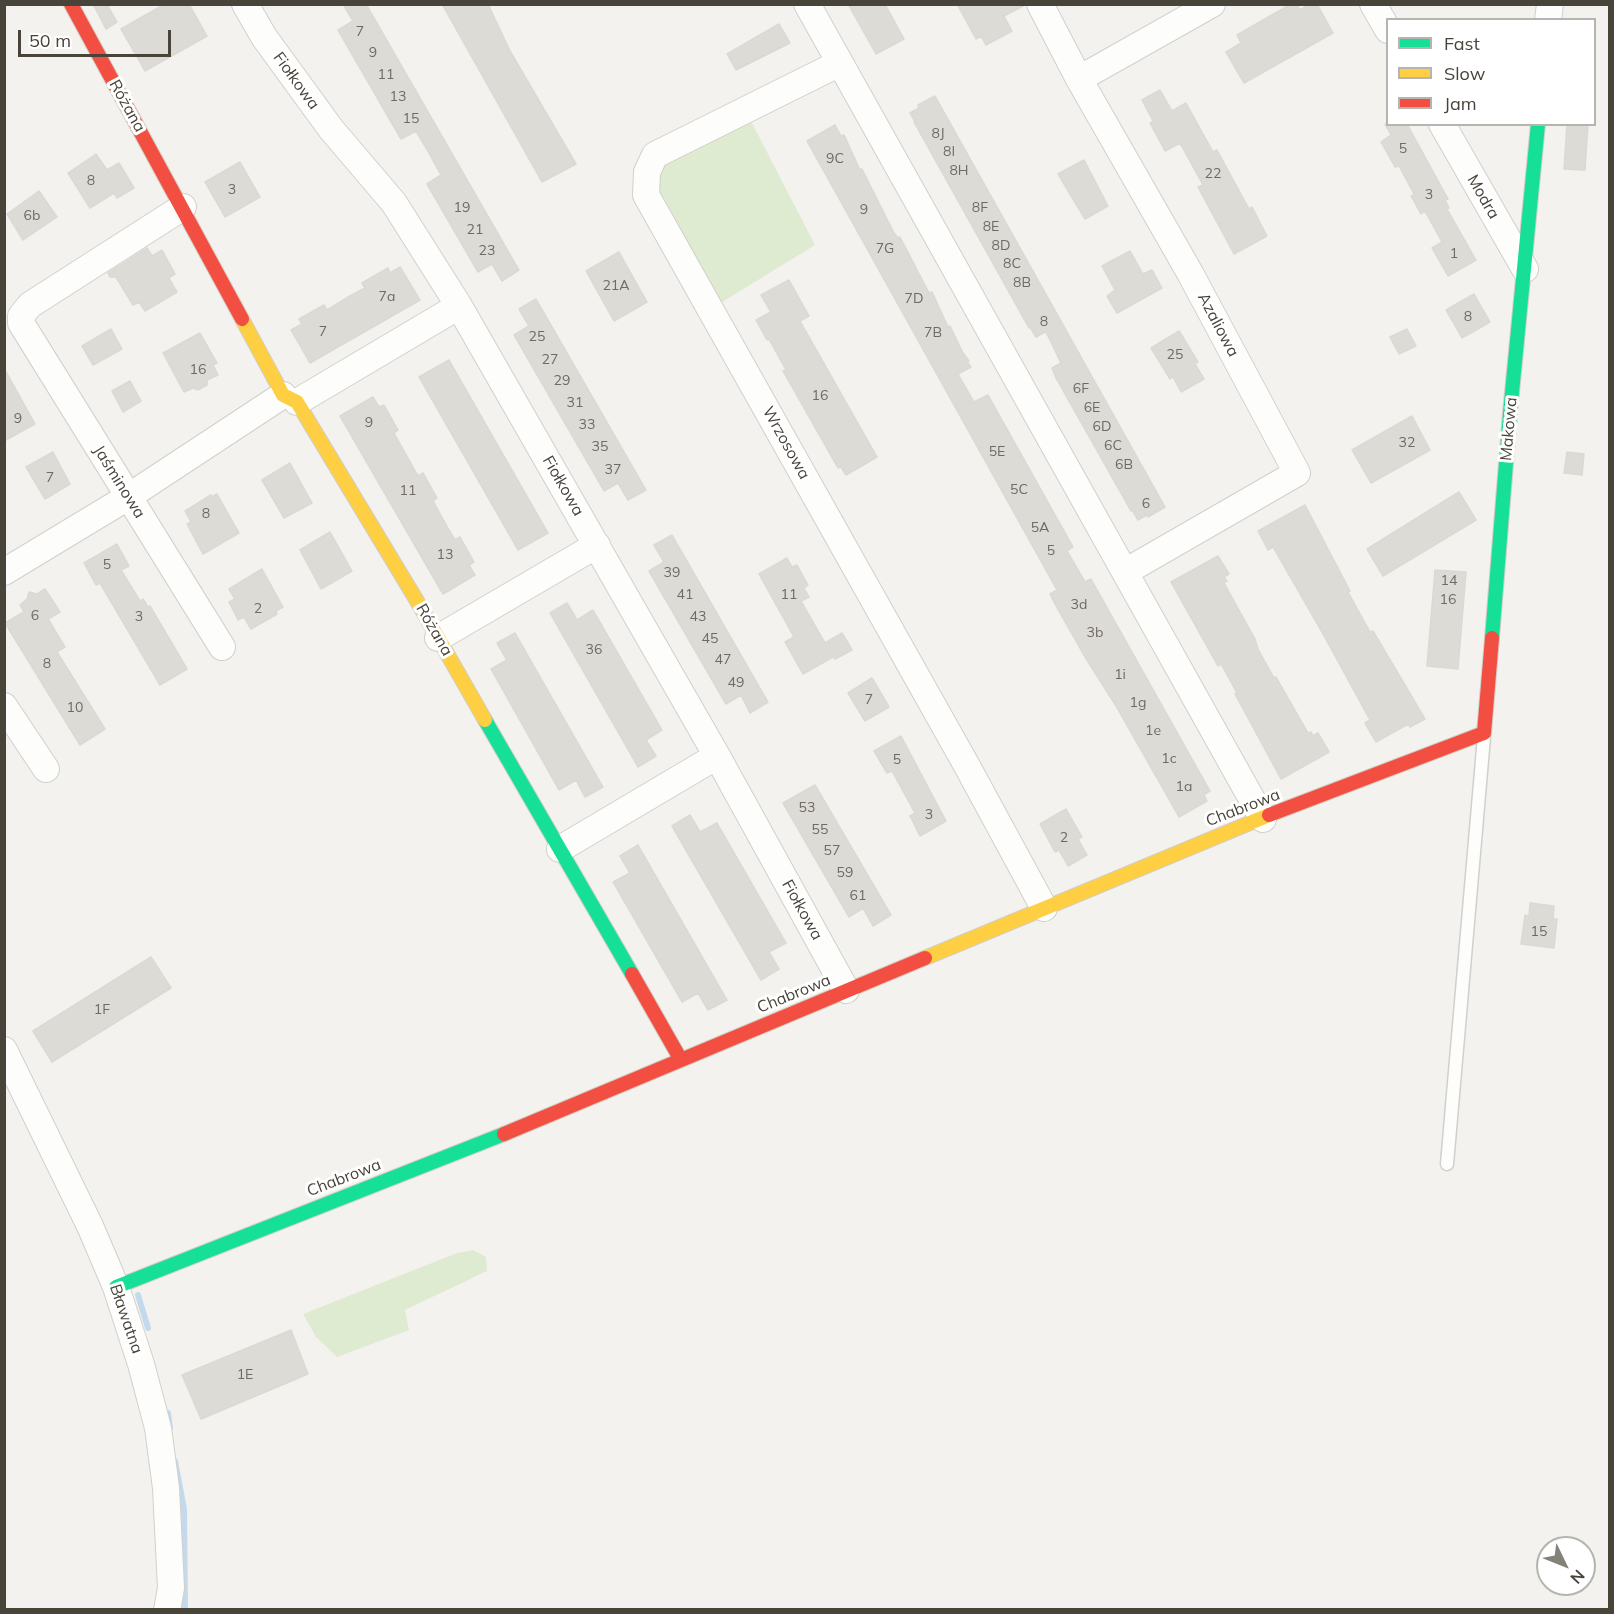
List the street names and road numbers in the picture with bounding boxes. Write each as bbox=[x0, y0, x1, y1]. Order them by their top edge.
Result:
street label: Fiołkowa bbox=[269, 49, 323, 113]
street label: Różana bbox=[105, 77, 149, 135]
street label: Modra bbox=[1463, 172, 1503, 222]
street label: Azaliowa bbox=[1193, 290, 1243, 360]
street label: Makowa bbox=[1497, 396, 1521, 462]
street label: Wrzosowa bbox=[758, 403, 814, 483]
street label: Jaśminowa bbox=[89, 442, 149, 522]
street label: Fiołkowa bbox=[538, 453, 588, 519]
street label: Różana bbox=[412, 601, 456, 659]
street label: Chabrowa bbox=[1203, 785, 1283, 831]
street label: Fiołkowa bbox=[778, 876, 826, 944]
street label: Chabrowa bbox=[754, 971, 834, 1017]
street label: Chabrowa bbox=[304, 1155, 384, 1201]
street label: Bławatna bbox=[105, 1282, 147, 1356]

